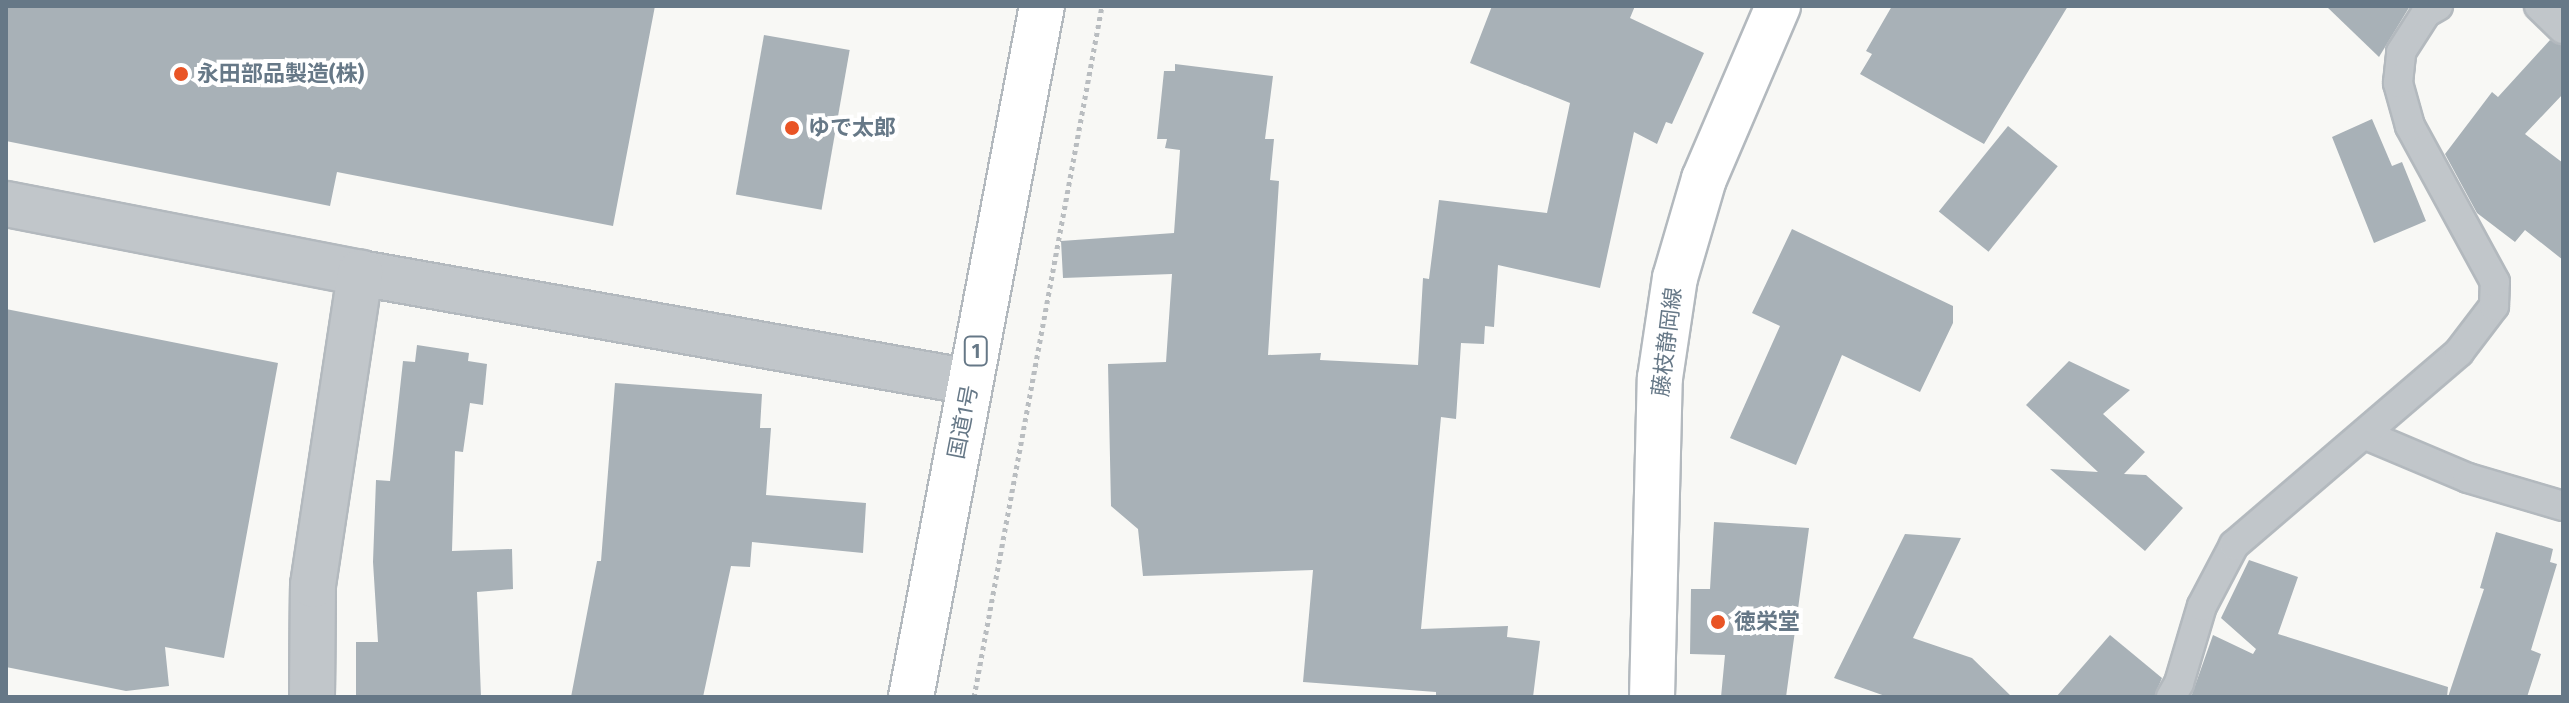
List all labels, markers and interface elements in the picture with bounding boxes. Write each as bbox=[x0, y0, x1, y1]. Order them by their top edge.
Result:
place label: 永田部品製造(株) bbox=[197, 61, 364, 87]
marker: 永田部品製造(株) bbox=[172, 65, 190, 83]
place label: ゆで太郎 bbox=[808, 115, 896, 141]
marker: ゆで太郎 bbox=[783, 119, 801, 137]
street label: 藤枝静岡線 bbox=[1647, 286, 1687, 398]
road number: 1 bbox=[962, 335, 990, 367]
street label: 国道1号 bbox=[943, 383, 983, 461]
place label: 徳栄堂 bbox=[1734, 609, 1800, 635]
marker: 徳栄堂 bbox=[1709, 613, 1727, 631]

